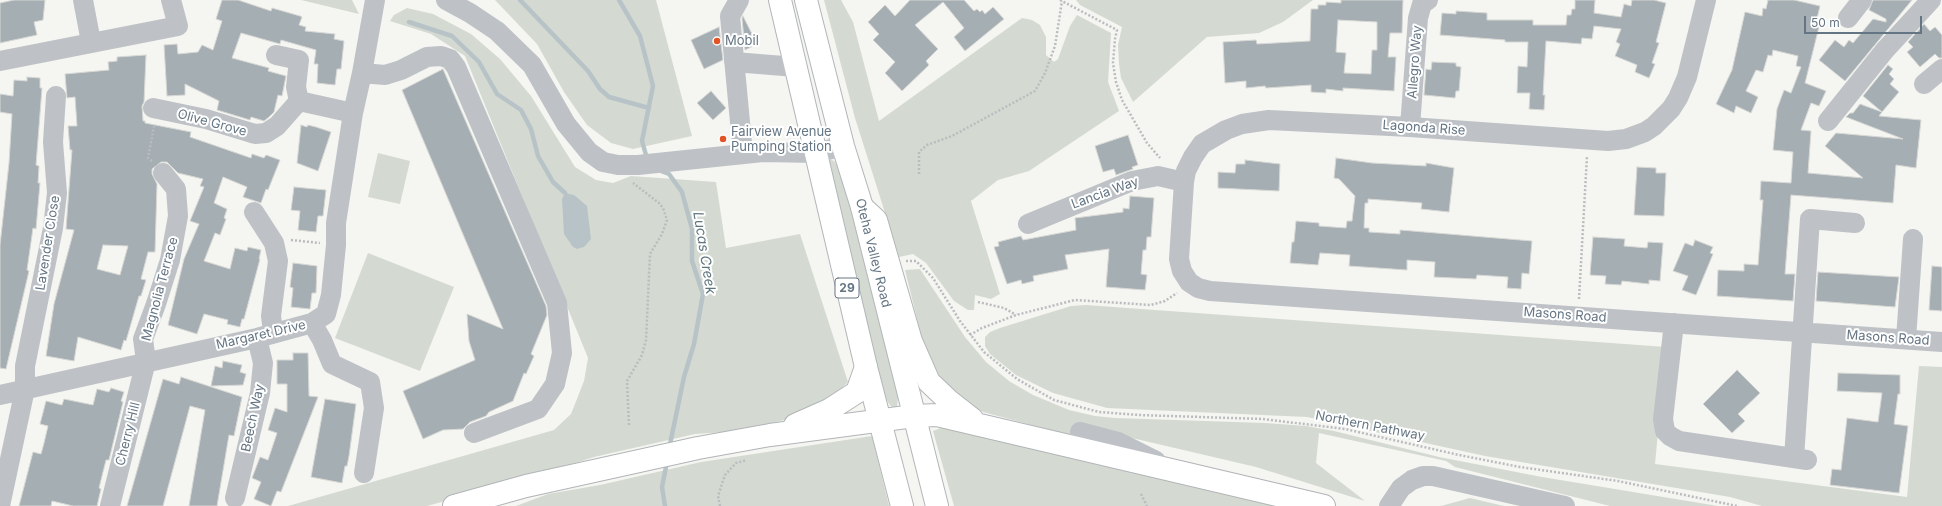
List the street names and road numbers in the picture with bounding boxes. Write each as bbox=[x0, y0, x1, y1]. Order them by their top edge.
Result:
street label: Allegro Way bbox=[1405, 25, 1425, 99]
street label: Olive Grove bbox=[176, 106, 248, 140]
street label: Lagonda Rise bbox=[1382, 117, 1466, 139]
street label: Lancia Way bbox=[1069, 174, 1141, 212]
street label: Lavender Close bbox=[33, 194, 63, 292]
street label: Oteha Valley Road bbox=[852, 197, 894, 309]
street label: Magnolia Terrace bbox=[139, 235, 181, 343]
road number: 29 bbox=[835, 278, 859, 298]
street label: Masons Road bbox=[1523, 304, 1607, 326]
street label: Margaret Drive bbox=[215, 317, 307, 353]
street label: Masons Road bbox=[1846, 327, 1930, 349]
street label: Beech Way bbox=[238, 383, 268, 453]
street label: Cherry Hill bbox=[113, 401, 143, 467]
street label: Northern Pathway bbox=[1314, 408, 1426, 444]

